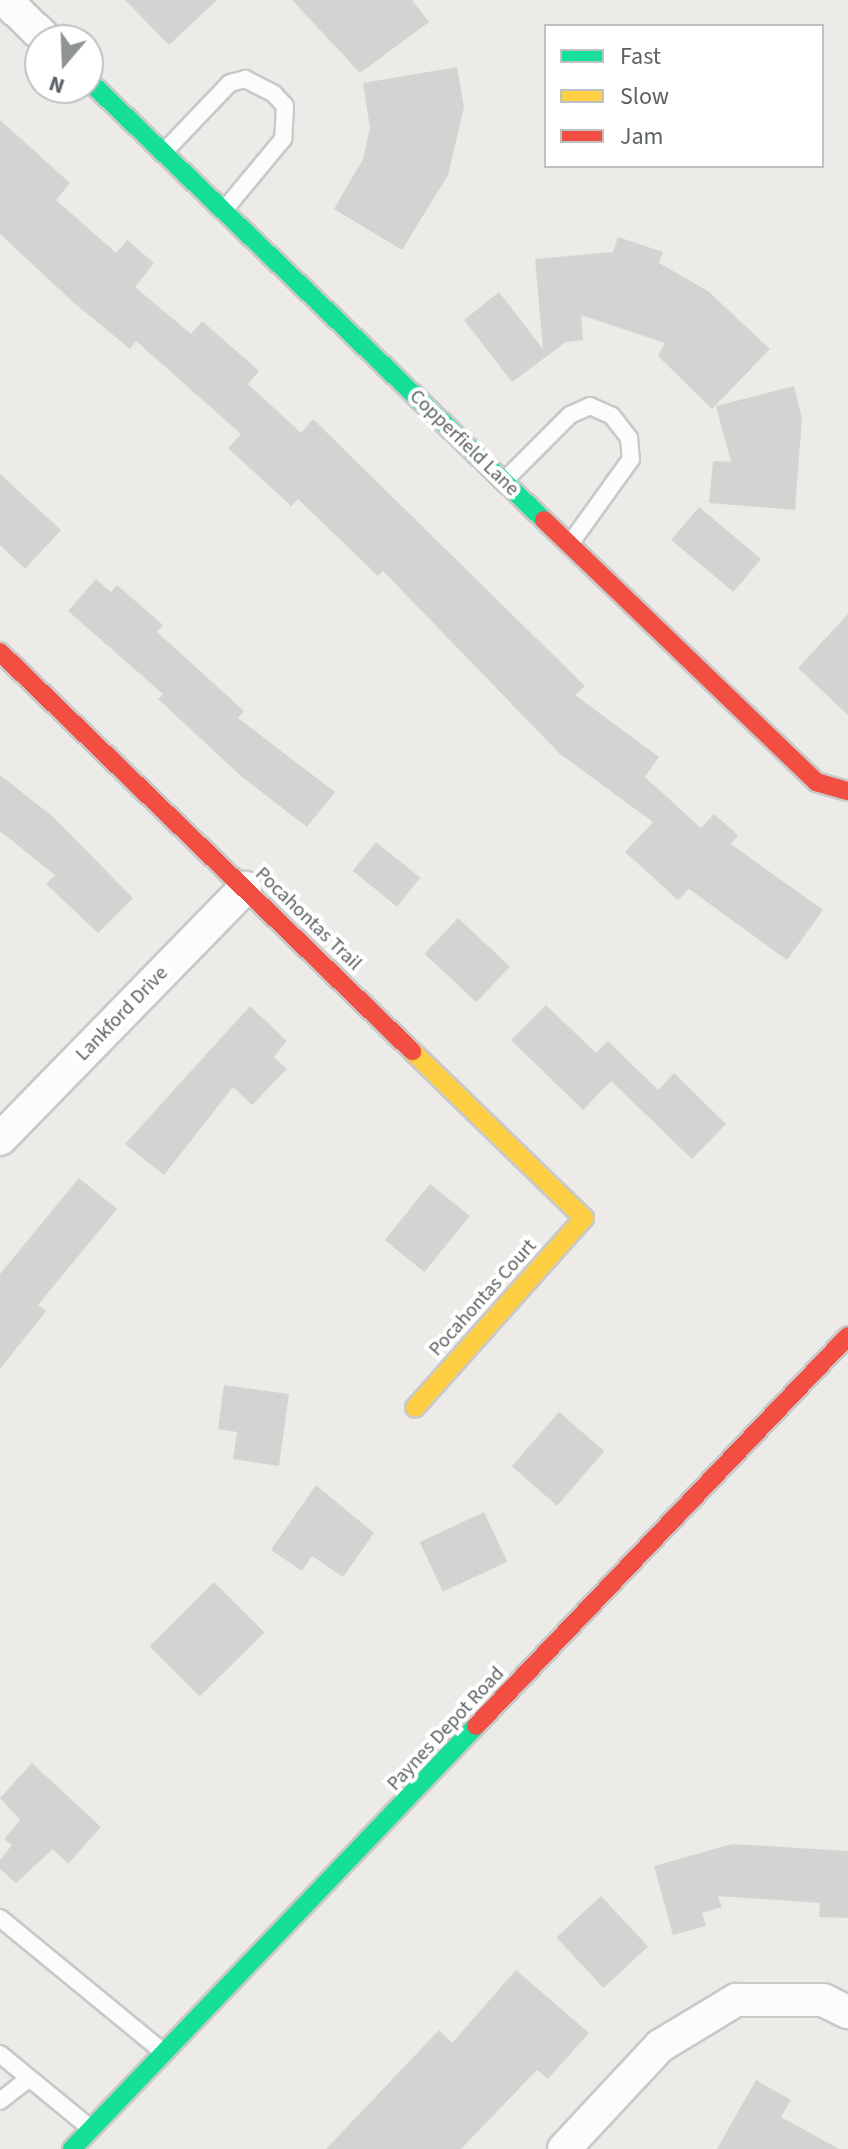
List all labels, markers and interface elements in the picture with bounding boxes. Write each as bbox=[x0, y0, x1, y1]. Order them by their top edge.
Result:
north arrow bbox=[24, 24, 104, 104]
legend bbox=[544, 24, 824, 168]
text: Fast bbox=[620, 39, 661, 74]
text: N bbox=[45, 67, 69, 102]
text: Slow bbox=[620, 79, 669, 114]
text: Jam bbox=[620, 119, 664, 154]
street label: Copperfield Lane bbox=[404, 385, 524, 501]
street label: Pocahontas Trail bbox=[250, 862, 366, 976]
street label: Lankford Drive bbox=[71, 962, 173, 1066]
street label: Pocahontas Court bbox=[424, 1235, 542, 1361]
street label: Paynes Depot Road bbox=[382, 1662, 510, 1796]

